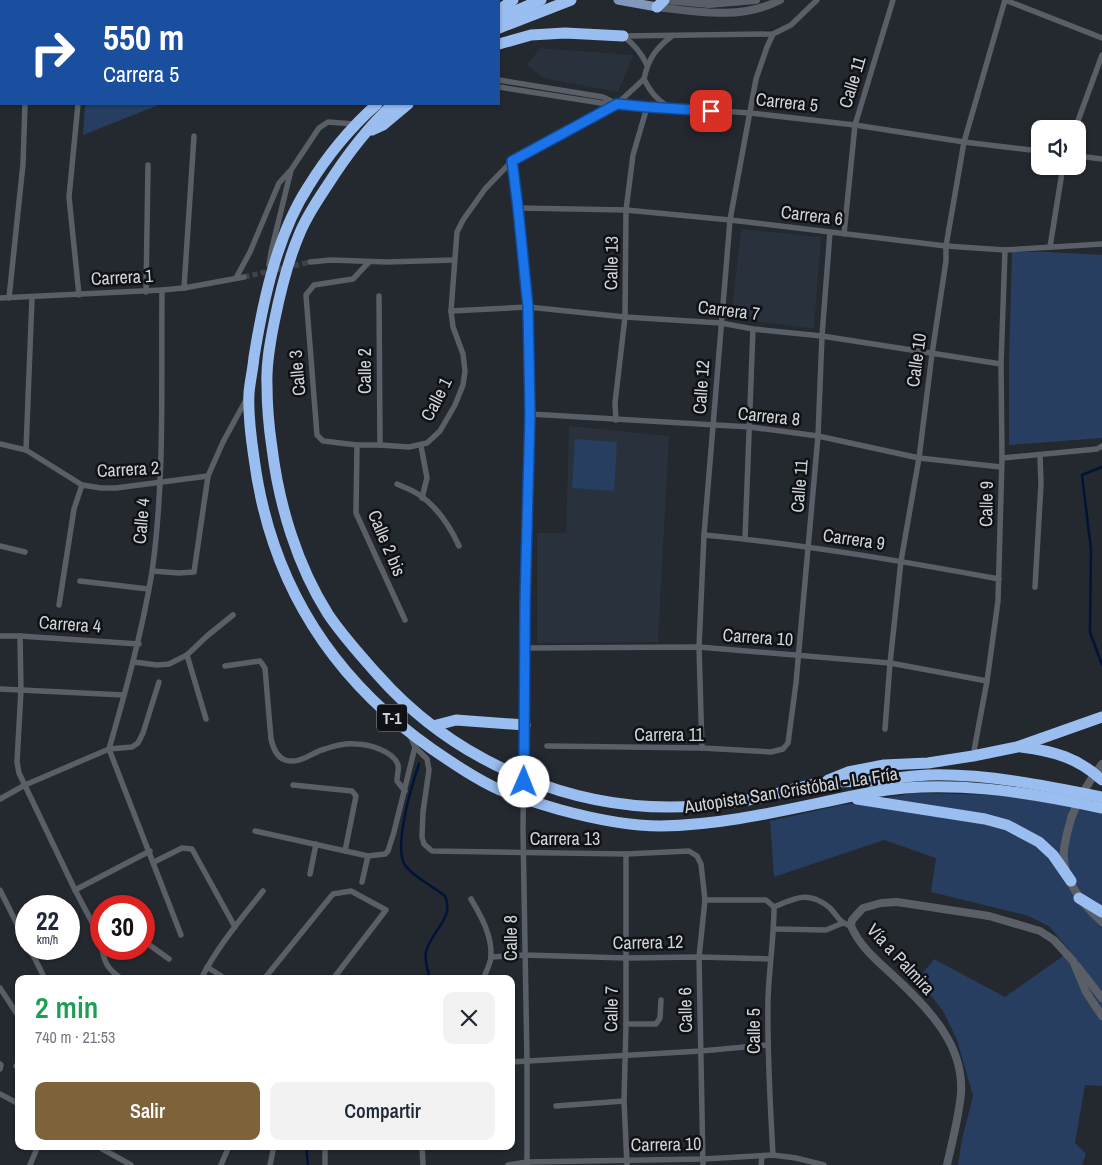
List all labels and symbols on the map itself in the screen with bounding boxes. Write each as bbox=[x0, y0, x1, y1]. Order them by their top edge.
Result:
street label: Calle 11 bbox=[832, 52, 872, 111]
street label: Carrera 5 bbox=[755, 86, 819, 118]
pin bbox=[690, 90, 732, 132]
street label: Carrera 6 bbox=[780, 199, 844, 231]
street label: Calle 13 bbox=[598, 236, 624, 290]
street label: Carrera 1 bbox=[90, 263, 155, 291]
street label: Carrera 7 bbox=[697, 294, 761, 326]
street label: Calle 10 bbox=[900, 331, 932, 389]
street label: Calle 2 bbox=[352, 348, 377, 394]
street label: Calle 3 bbox=[283, 349, 311, 397]
street label: Calle 12 bbox=[687, 359, 715, 415]
street label: Calle 1 bbox=[414, 372, 458, 425]
street label: Carrera 8 bbox=[737, 400, 801, 432]
street label: Carrera 2 bbox=[96, 455, 160, 483]
street label: Calle 11 bbox=[784, 458, 814, 514]
street label: Calle 9 bbox=[973, 481, 999, 527]
street label: Calle 4 bbox=[127, 497, 155, 545]
street label: Calle 2 bis bbox=[362, 506, 412, 580]
street label: Carrera 9 bbox=[821, 522, 887, 556]
street label: Carrera 4 bbox=[38, 609, 102, 639]
street label: Carrera 10 bbox=[722, 622, 794, 652]
road number: T-1 bbox=[377, 704, 407, 731]
street label: Carrera 11 bbox=[634, 722, 705, 747]
position arrow bbox=[497, 755, 549, 807]
street label: Autopista San Cristóbal - La Fría bbox=[681, 761, 900, 819]
street label: Carrera 13 bbox=[530, 826, 600, 851]
speed limit sign: 30 bbox=[90, 895, 155, 960]
street label: Calle 8 bbox=[498, 915, 523, 961]
street label: Vía a Palmira bbox=[861, 918, 941, 1000]
street label: Carrera 12 bbox=[613, 929, 683, 955]
street label: Calle 7 bbox=[598, 986, 624, 1032]
street label: Calle 6 bbox=[672, 987, 698, 1033]
street label: Calle 5 bbox=[741, 1008, 766, 1054]
street label: Carrera 10 bbox=[631, 1131, 701, 1157]

